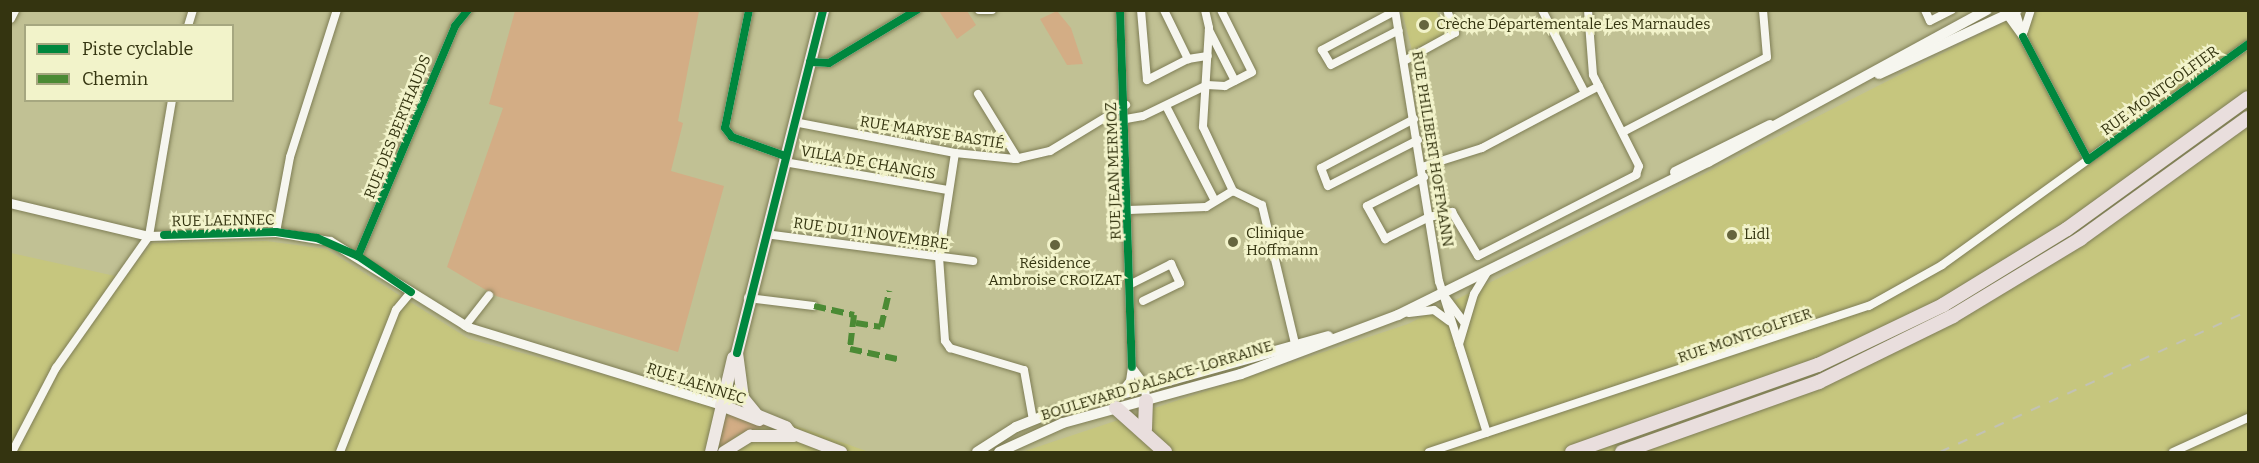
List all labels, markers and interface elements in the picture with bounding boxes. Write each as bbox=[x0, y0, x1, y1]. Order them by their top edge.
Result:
place label: Crèche Départementale Les Marnaudes bbox=[1436, 16, 1710, 34]
marker: Crèche Départementale Les Marnaudes bbox=[1417, 18, 1431, 32]
legend bbox=[24, 24, 234, 102]
text: Piste cyclable bbox=[82, 38, 193, 60]
street label: RUE MONTGOLFIER bbox=[2098, 42, 2222, 140]
street label: RUE PHILIBERT HOFFMANN bbox=[1408, 50, 1456, 248]
street label: RUE DES BERTHAUDS bbox=[361, 52, 435, 202]
text: Chemin bbox=[82, 68, 148, 90]
street label: RUE JEAN MERMOZ bbox=[1103, 102, 1125, 240]
street label: RUE MARYSE BASTIÉ bbox=[859, 113, 1005, 153]
street label: VILLA DE CHANGIS bbox=[799, 142, 937, 184]
street label: RUE LAENNEC bbox=[171, 211, 275, 231]
street label: RUE DU 11 NOVEMBRE bbox=[792, 214, 950, 254]
place label: Clinique Hoffmann bbox=[1246, 224, 1318, 259]
place label: Lidl bbox=[1744, 226, 1770, 244]
marker: Lidl bbox=[1725, 228, 1739, 242]
marker: Clinique Hoffmann bbox=[1224, 233, 1242, 251]
marker: Résidence Ambroise CROIZAT bbox=[1048, 238, 1062, 252]
place label: Résidence Ambroise CROIZAT bbox=[988, 254, 1122, 289]
street label: RUE MONTGOLFIER bbox=[1676, 305, 1814, 367]
street label: BOULEVARD D'ALSACE-LORRAINE bbox=[1039, 337, 1275, 425]
street label: RUE LAENNEC bbox=[644, 360, 748, 408]

